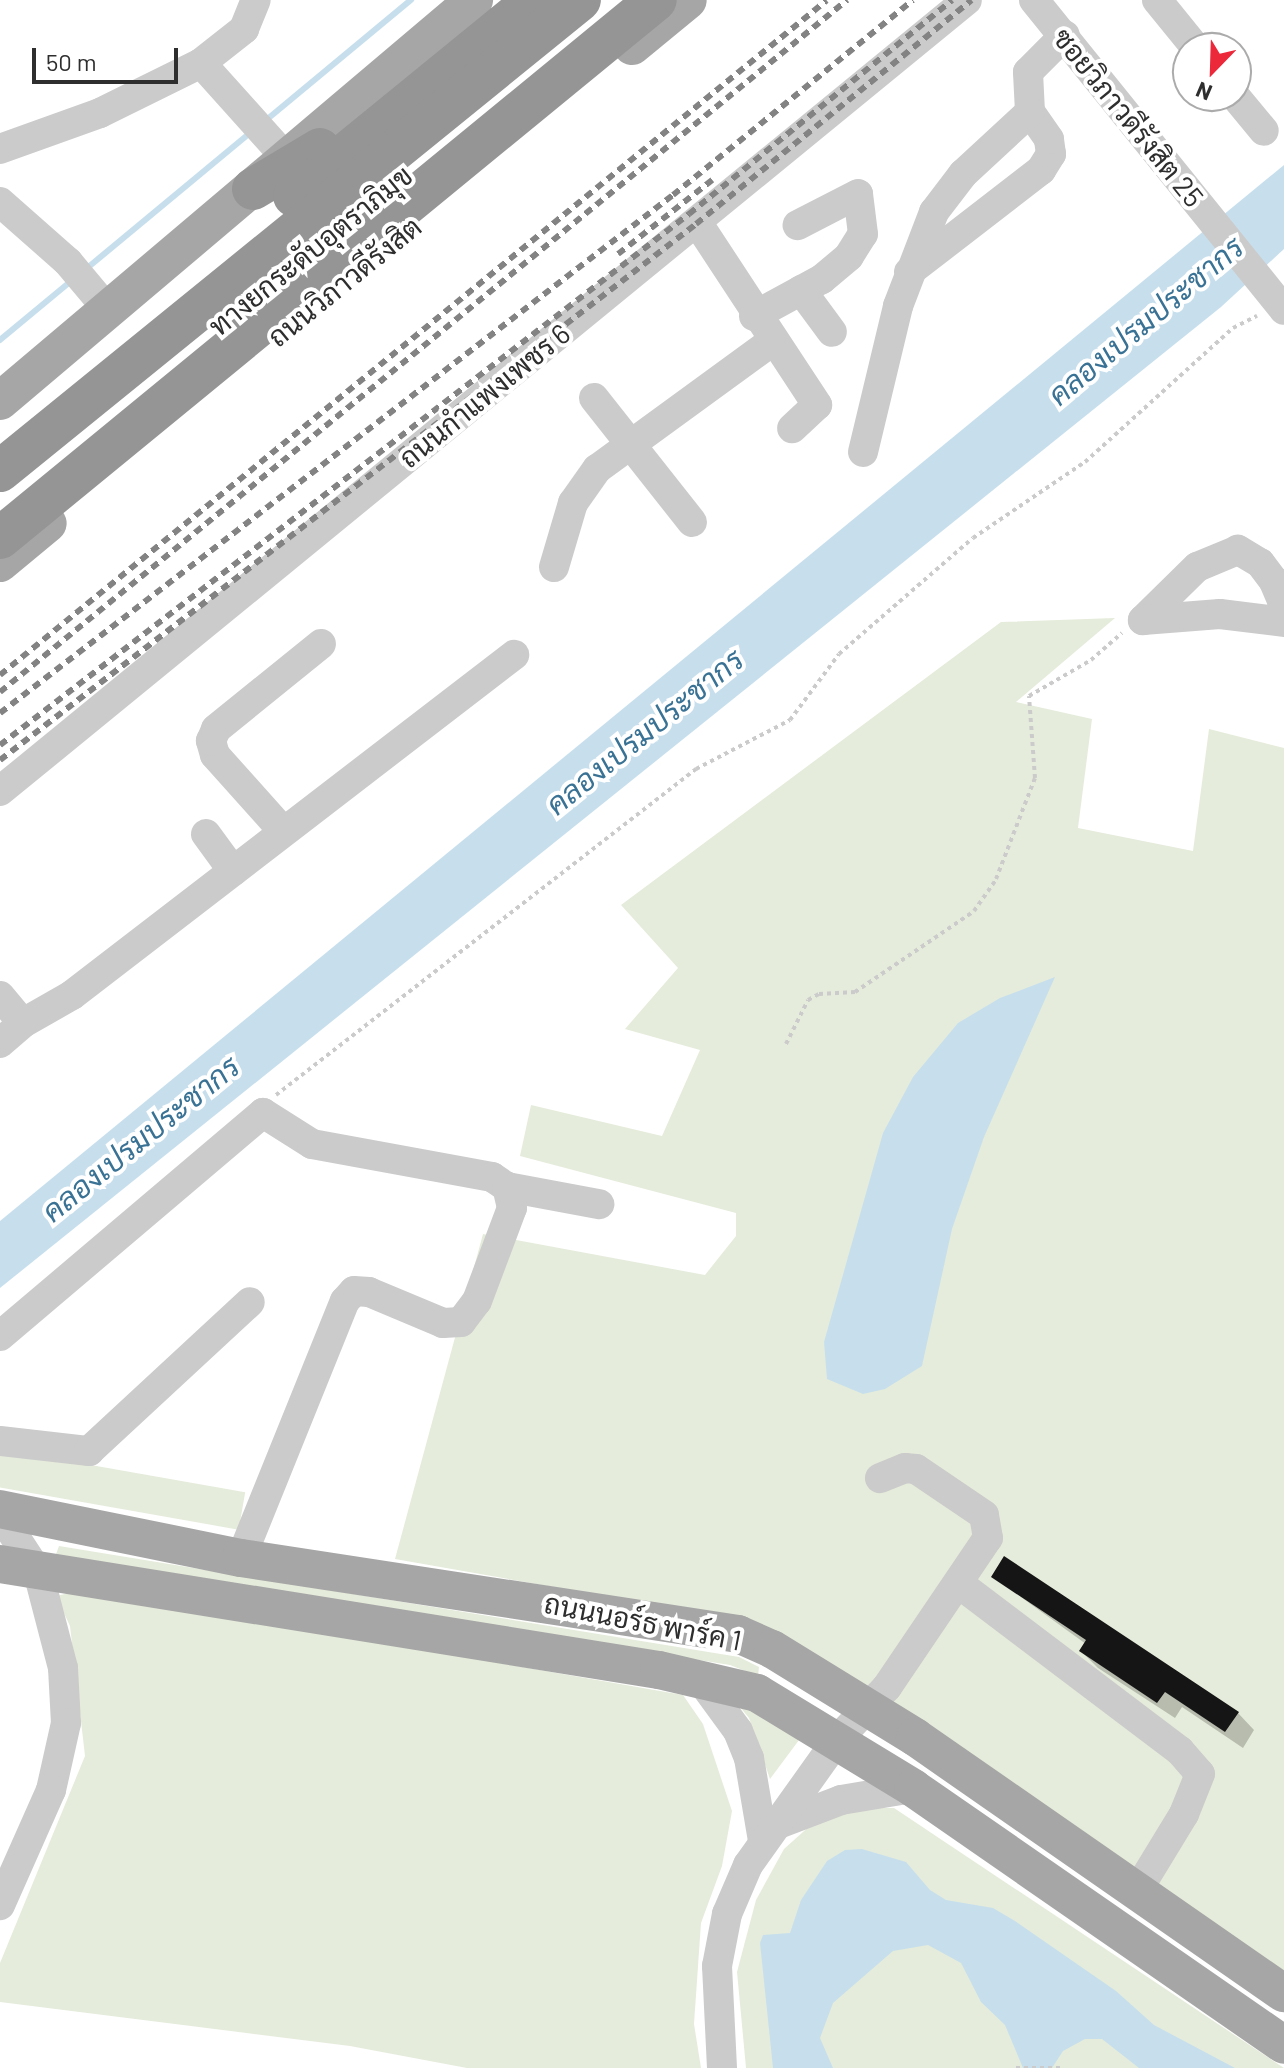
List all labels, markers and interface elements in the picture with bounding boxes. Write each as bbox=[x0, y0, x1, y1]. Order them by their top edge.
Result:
street label: ซอยวิภาวดีรังสิต 25 bbox=[1047, 21, 1211, 213]
scale bar bbox=[36, 32, 182, 82]
north arrow bbox=[1172, 32, 1252, 112]
text: 50 m bbox=[46, 47, 97, 76]
text: N bbox=[1192, 77, 1215, 107]
street label: ทางยกระดับอุตราภิมุข bbox=[202, 158, 418, 342]
street label: ถนนวิภาวดีรังสิต bbox=[261, 209, 427, 353]
water label: คลองเปรมประชากร bbox=[1040, 228, 1250, 412]
street label: ถนนกำแพงเพชร 6 bbox=[392, 316, 576, 474]
water label: คลองเปรมประชากร bbox=[538, 640, 750, 822]
water label: คลองเปรมประชากร bbox=[34, 1047, 246, 1229]
street label: ถนนนอร์ธ พาร์ค 1 bbox=[542, 1585, 744, 1657]

